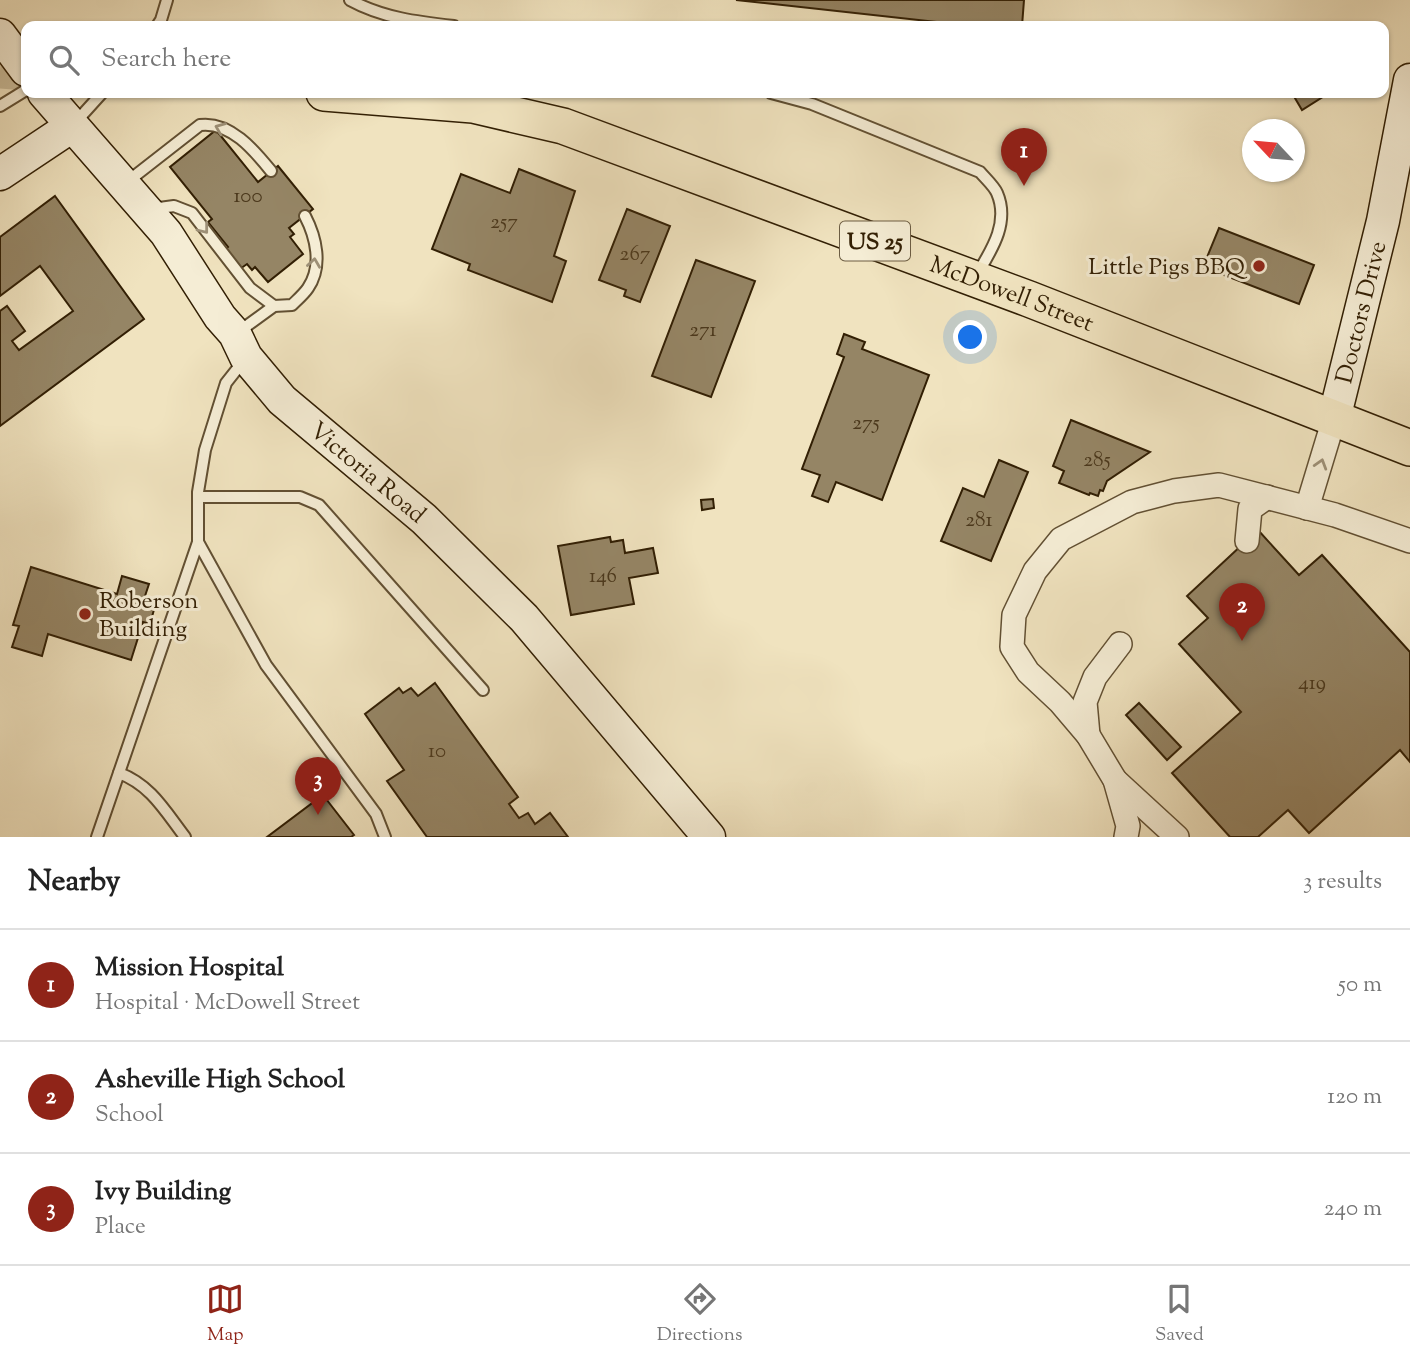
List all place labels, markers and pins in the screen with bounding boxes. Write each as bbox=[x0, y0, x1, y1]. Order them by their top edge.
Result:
pin: 1 bbox=[1001, 128, 1047, 186]
place label: Little Pigs BBQ bbox=[1088, 251, 1248, 285]
marker: Little Pigs BBQ bbox=[1251, 258, 1267, 274]
pin: 2 bbox=[1219, 583, 1265, 641]
place label: Roberson Building bbox=[99, 585, 198, 647]
marker: Roberson Building bbox=[77, 606, 93, 622]
pin: 3 bbox=[295, 757, 341, 815]

